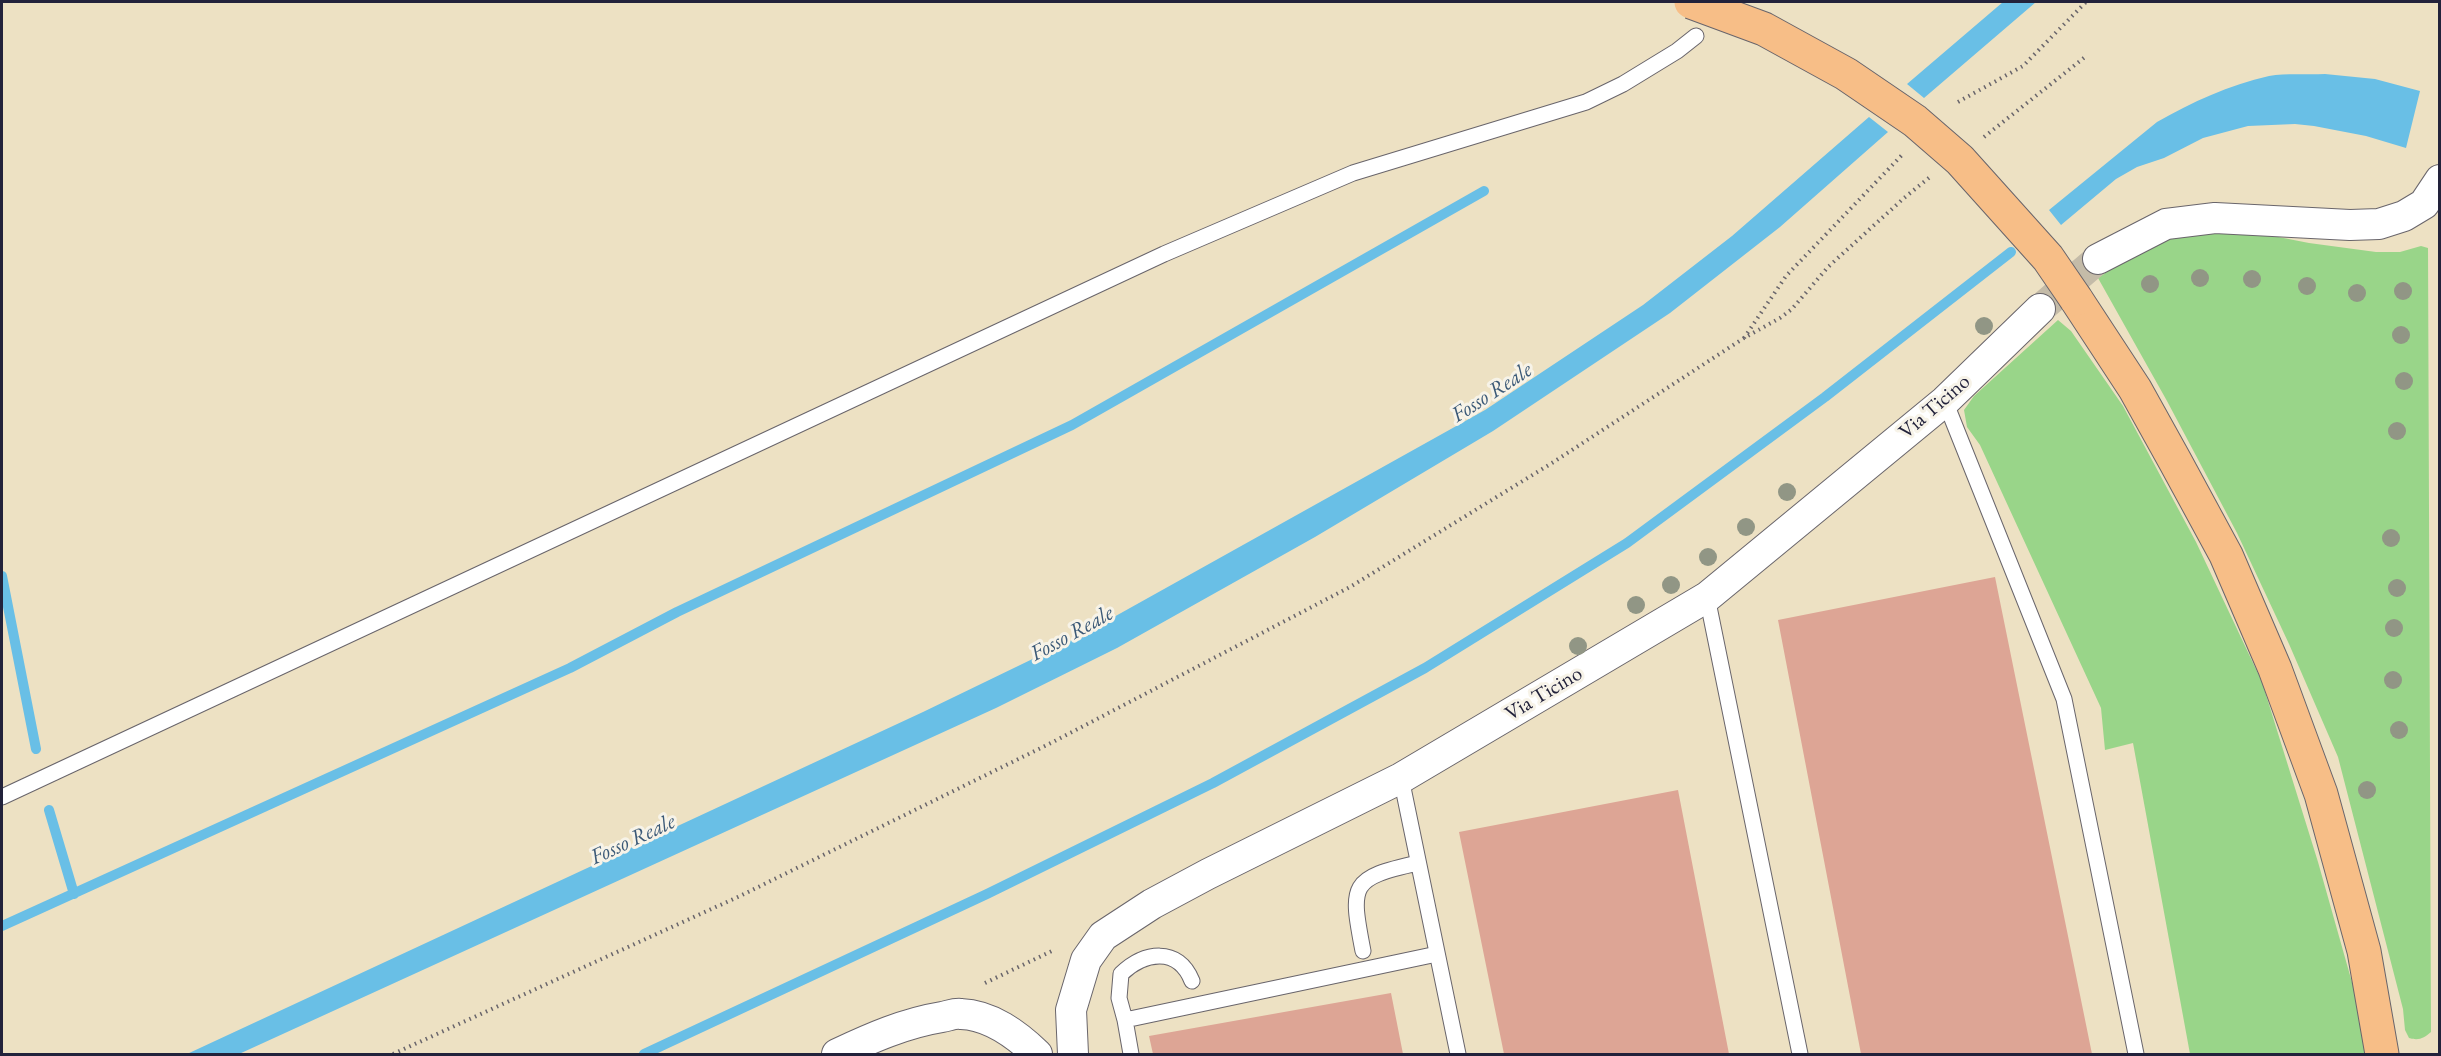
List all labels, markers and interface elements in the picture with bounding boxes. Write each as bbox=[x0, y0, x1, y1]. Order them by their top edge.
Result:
water label: Fosso Reale bbox=[1447, 357, 1537, 429]
street label: Via Ticino bbox=[1894, 369, 1976, 445]
water label: Fosso Reale bbox=[1026, 600, 1118, 668]
street label: Via Ticino bbox=[1501, 661, 1587, 727]
water label: Fosso Reale bbox=[586, 809, 680, 871]

